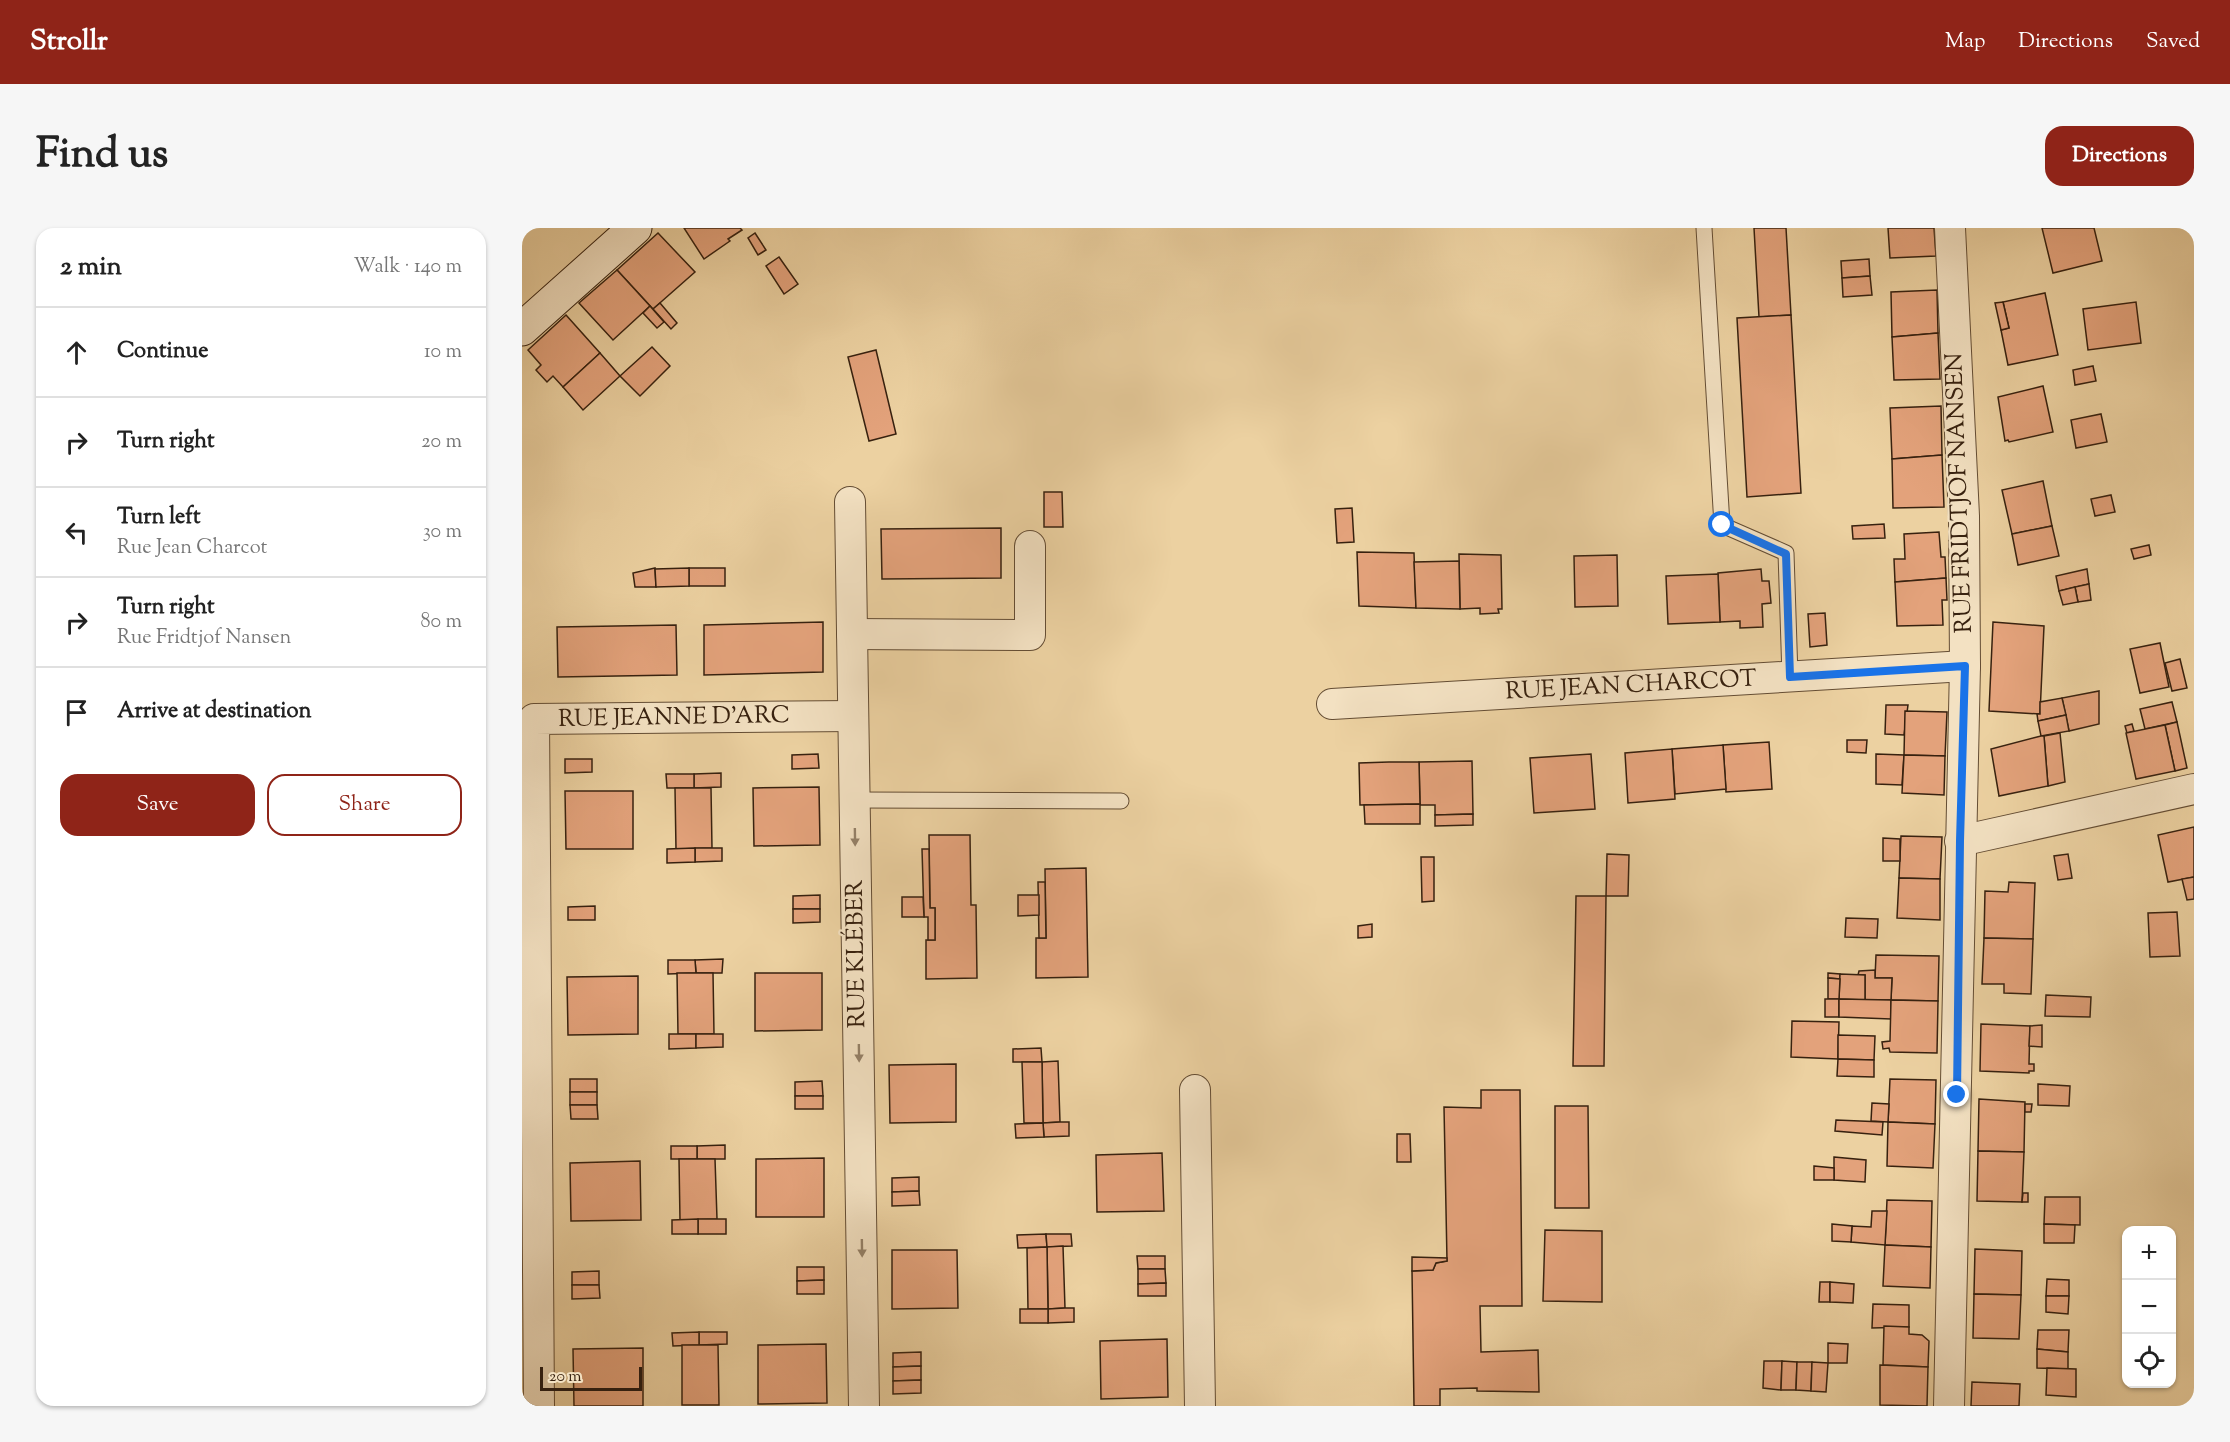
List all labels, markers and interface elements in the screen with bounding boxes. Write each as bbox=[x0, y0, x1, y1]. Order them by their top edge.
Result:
text: Strollr bbox=[30, 22, 108, 62]
text: Map bbox=[1945, 27, 1985, 57]
text: Directions bbox=[2018, 27, 2113, 57]
text: Saved bbox=[2146, 27, 2200, 57]
text: Find us bbox=[36, 126, 168, 186]
button: Directions bbox=[2045, 126, 2194, 186]
text: 2 min bbox=[60, 249, 122, 286]
text: Walk · 140 m bbox=[353, 253, 462, 282]
icon: ahead bbox=[60, 336, 93, 369]
text: Continue bbox=[117, 336, 208, 368]
text: 10 m bbox=[424, 338, 462, 367]
street label: RUE FRIDTJOF NANSEN bbox=[1938, 352, 1982, 634]
icon: right bbox=[60, 426, 93, 459]
text: Turn right bbox=[117, 426, 214, 458]
text: 20 m bbox=[421, 428, 462, 457]
text: Turn left bbox=[117, 502, 200, 534]
route start bbox=[1708, 511, 1734, 537]
icon: left bbox=[60, 516, 93, 549]
text: 30 m bbox=[423, 518, 462, 547]
text: Rue Jean Charcot bbox=[117, 534, 267, 563]
text: Turn right bbox=[117, 592, 214, 624]
icon: right bbox=[60, 606, 93, 639]
text: 80 m bbox=[421, 608, 462, 637]
text: Rue Fridtjof Nansen bbox=[117, 624, 291, 653]
street label: RUE JEAN CHARCOT bbox=[1505, 662, 1757, 710]
icon: arrive bbox=[60, 696, 93, 729]
text: Arrive at destination bbox=[117, 696, 312, 728]
street label: RUE JEANNE D'ARC bbox=[558, 699, 790, 737]
button: Save bbox=[60, 774, 255, 836]
button: Share bbox=[267, 774, 462, 836]
one-way arrow bbox=[851, 828, 860, 847]
street label: RUE KLÉBER bbox=[839, 879, 875, 1028]
one-way arrow bbox=[854, 1044, 864, 1063]
route end bbox=[1943, 1081, 1969, 1107]
map controls bbox=[2122, 1226, 2176, 1388]
button: + bbox=[2122, 1226, 2176, 1280]
one-way arrow bbox=[857, 1239, 866, 1258]
button: − bbox=[2122, 1280, 2176, 1334]
button: locate bbox=[2122, 1334, 2176, 1388]
scale bar bbox=[540, 1364, 642, 1392]
text: 20 m bbox=[549, 1366, 582, 1389]

